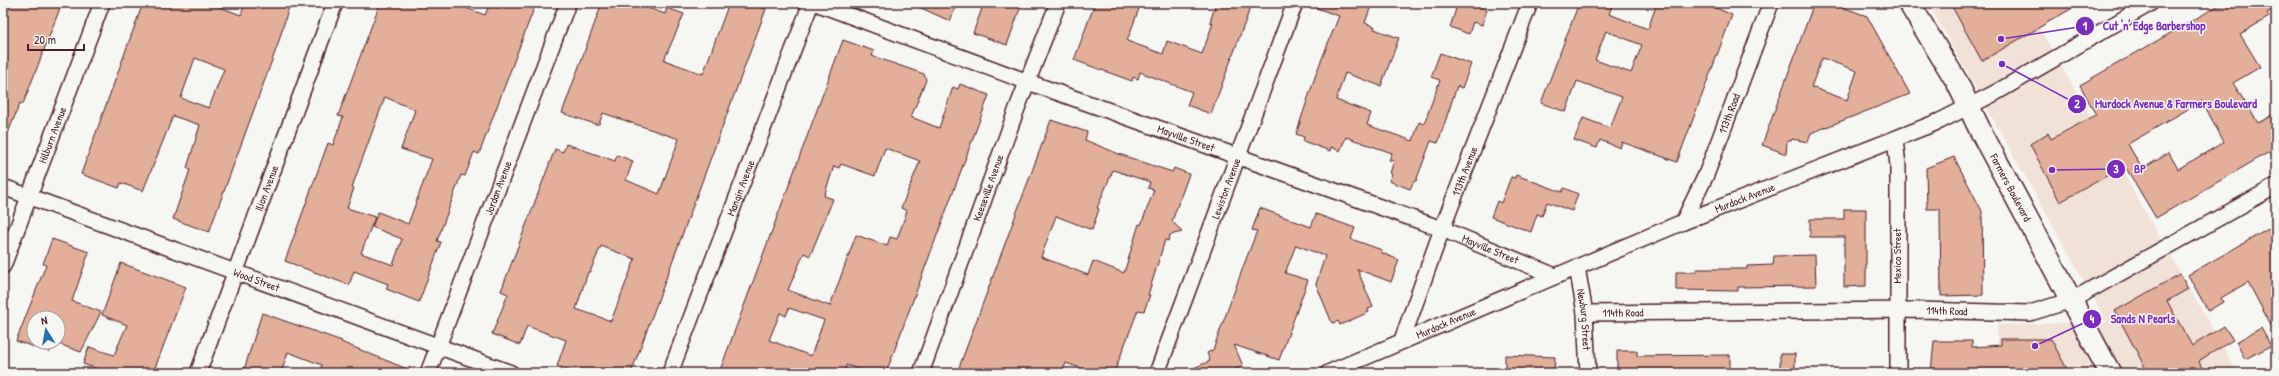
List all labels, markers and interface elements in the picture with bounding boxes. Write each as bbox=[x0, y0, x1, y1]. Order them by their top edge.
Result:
callout: Cut 'n' Edge Barbershop bbox=[2075, 14, 2213, 38]
text: 1 bbox=[2083, 17, 2088, 34]
text: Cut 'n' Edge Barbershop bbox=[2103, 17, 2206, 35]
scale bar bbox=[28, 26, 84, 52]
text: 20 m bbox=[34, 31, 56, 48]
street label: 113th Road bbox=[1715, 91, 1743, 136]
callout: Murdock Avenue & Farmers Boulevard bbox=[2067, 92, 2265, 116]
text: 2 bbox=[2074, 95, 2080, 112]
text: Murdock Avenue & Farmers Boulevard bbox=[2095, 95, 2257, 112]
street label: Hilburn Avenue bbox=[35, 104, 70, 165]
street label: Mayville Street bbox=[1156, 122, 1217, 155]
street label: 113th Avenue bbox=[1449, 144, 1481, 198]
street label: Farmers Boulevard bbox=[1987, 151, 2035, 224]
street label: Keeseville Avenue bbox=[970, 152, 1007, 223]
street label: Lewiston Avenue bbox=[1208, 155, 1244, 221]
street label: Mangin Avenue bbox=[724, 157, 758, 218]
callout: BP bbox=[2106, 157, 2154, 181]
street label: Jordan Avenue bbox=[481, 158, 515, 217]
text: 3 bbox=[2113, 160, 2119, 177]
text: BP bbox=[2134, 160, 2146, 177]
street label: Ilion Avenue bbox=[252, 163, 281, 213]
street label: Murdock Avenue bbox=[1713, 179, 1777, 216]
street label: Mexico Street bbox=[1890, 228, 1904, 284]
street label: Mayville Street bbox=[1460, 231, 1521, 267]
street label: Wood Street bbox=[232, 265, 282, 295]
street label: Newburg Street bbox=[1574, 288, 1594, 351]
street label: 114th Road bbox=[1926, 303, 1968, 318]
street label: Murdock Avenue bbox=[1414, 304, 1478, 342]
street label: 114th Road bbox=[1602, 305, 1644, 320]
callout: Sands N Pearls bbox=[2082, 307, 2183, 331]
north arrow bbox=[26, 310, 66, 350]
text: 4 bbox=[2090, 310, 2095, 327]
text: Sands N Pearls bbox=[2111, 310, 2176, 327]
text: N bbox=[40, 313, 48, 328]

